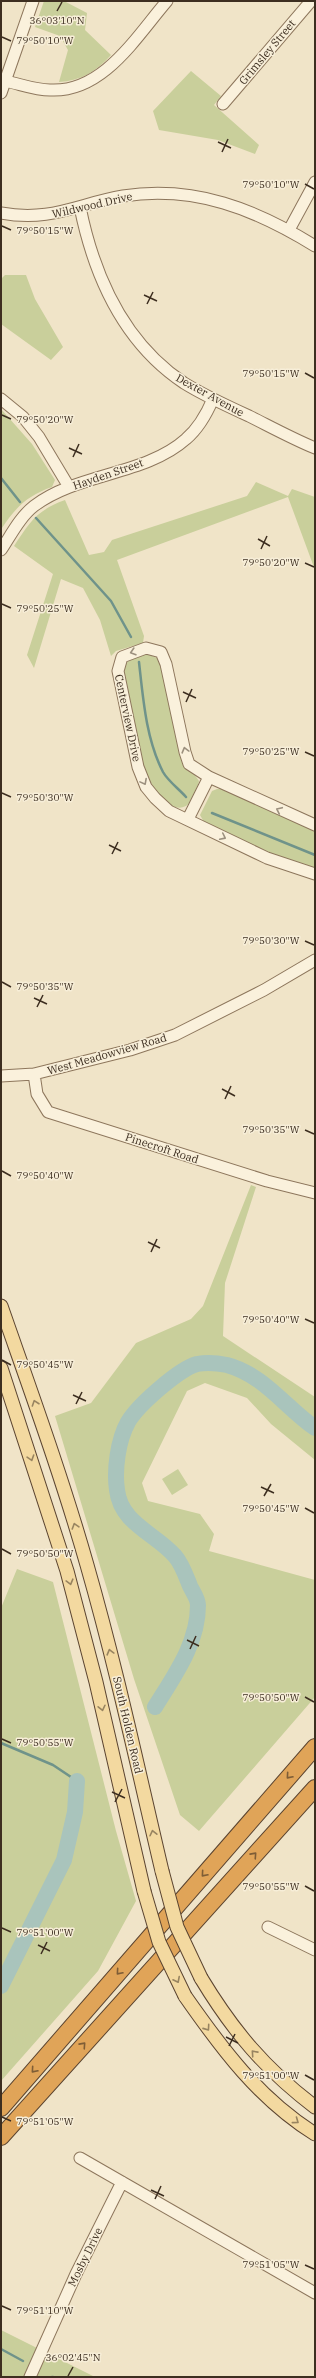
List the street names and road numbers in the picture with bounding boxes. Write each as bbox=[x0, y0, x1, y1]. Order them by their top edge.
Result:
street label: Grimsley Street bbox=[236, 17, 298, 87]
street label: Wildwood Drive bbox=[50, 189, 134, 221]
street label: Dexter Avenue bbox=[174, 371, 247, 419]
street label: Hayden Street bbox=[71, 455, 145, 493]
street label: Centerview Drive bbox=[112, 673, 144, 763]
street label: West Meadowview Road bbox=[46, 1030, 169, 1078]
street label: Pinecroft Road bbox=[124, 1130, 201, 1167]
street label: South Holden Road bbox=[110, 1675, 146, 1775]
street label: Mosby Drive bbox=[65, 2225, 105, 2289]

